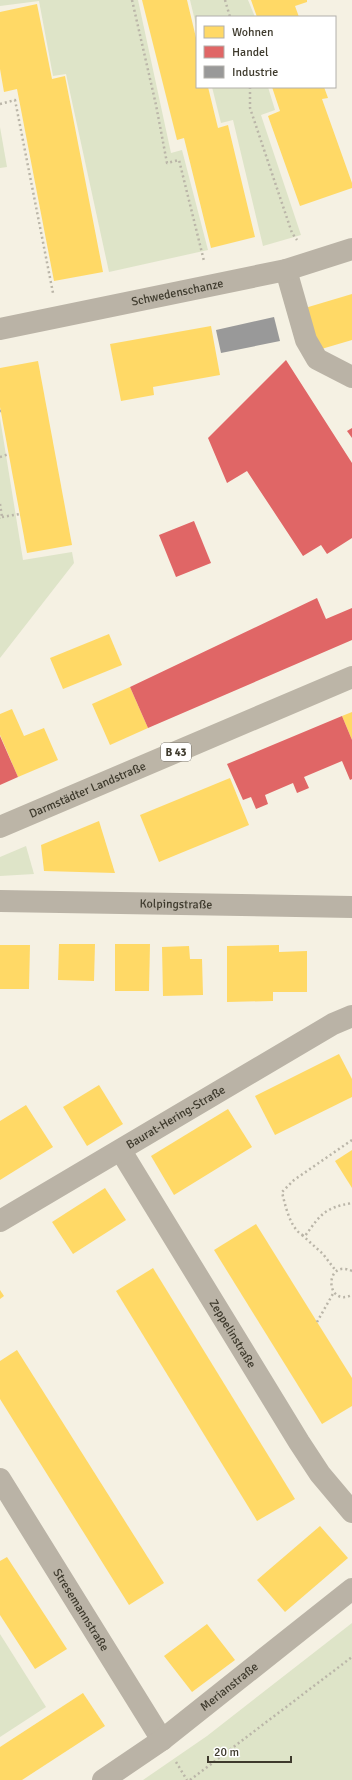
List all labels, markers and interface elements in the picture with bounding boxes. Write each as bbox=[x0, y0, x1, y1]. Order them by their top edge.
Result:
legend bbox=[196, 16, 336, 88]
text: Wohnen bbox=[232, 25, 274, 40]
text: Handel bbox=[232, 45, 269, 60]
text: Industrie bbox=[232, 65, 278, 80]
street label: Schwedenschanze bbox=[130, 276, 225, 309]
road number: B 43 bbox=[161, 743, 191, 761]
street label: Darmstädter Landstraße bbox=[27, 758, 148, 821]
street label: Kolpingstraße bbox=[139, 896, 212, 912]
street label: Baurat-Hering-Straße bbox=[123, 1082, 228, 1152]
street label: Zeppelinstraße bbox=[206, 1296, 259, 1371]
street label: Stresemannstraße bbox=[50, 1566, 113, 1654]
street label: Merianstraße bbox=[197, 1659, 261, 1714]
scale bar bbox=[208, 1738, 291, 1764]
text: 20 m bbox=[214, 1745, 239, 1760]

